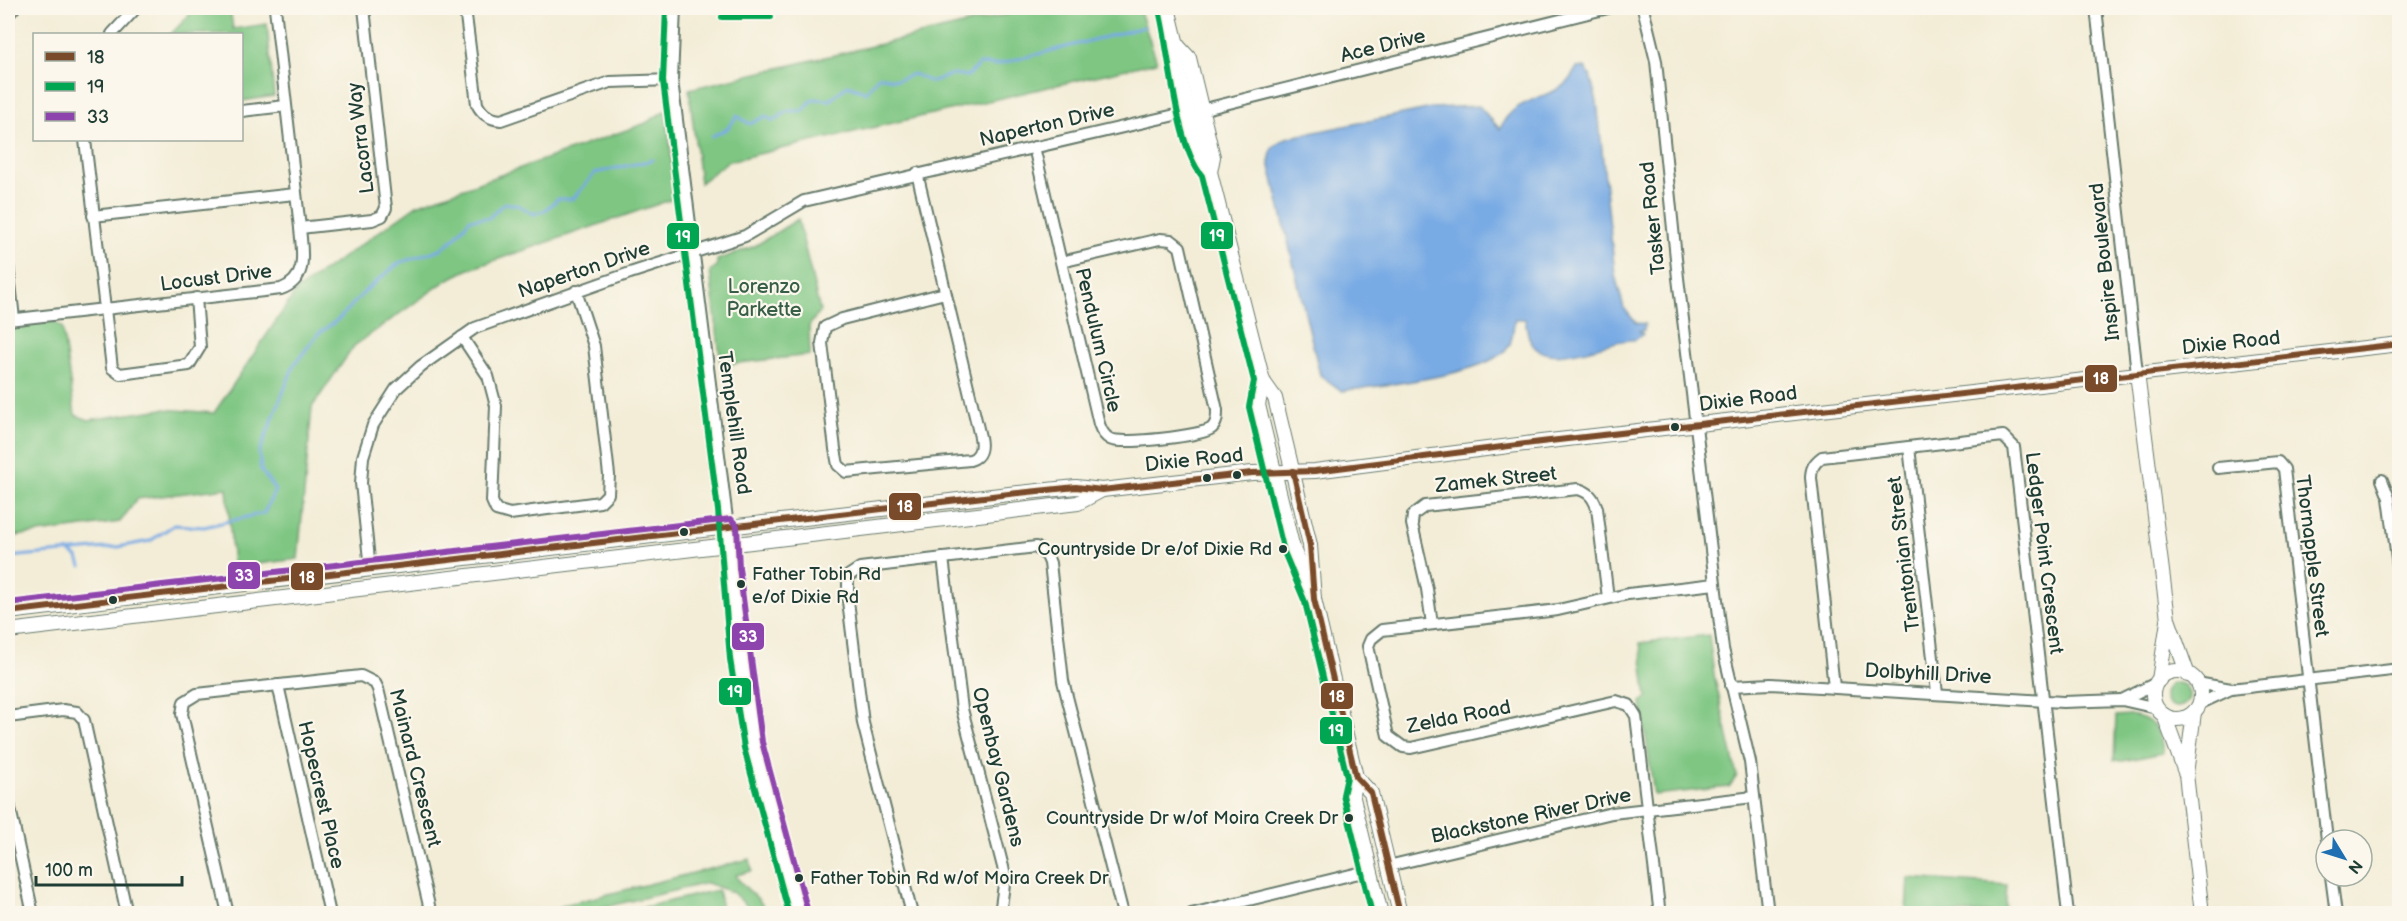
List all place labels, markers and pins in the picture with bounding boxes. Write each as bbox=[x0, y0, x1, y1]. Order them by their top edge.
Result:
unlabelled marker bbox=[1669, 421, 1681, 433]
unlabelled marker bbox=[1231, 469, 1243, 481]
unlabelled marker bbox=[1201, 472, 1213, 484]
unlabelled marker bbox=[678, 526, 690, 538]
place label: Countryside Dr e/of Dixie Rd bbox=[1038, 539, 1272, 560]
marker: Countryside Dr e/of Dixie Rd bbox=[1277, 543, 1289, 555]
place label: Father Tobin Rd e/of Dixie Rd bbox=[752, 564, 881, 608]
marker: Father Tobin Rd e/of Dixie Rd bbox=[735, 578, 747, 590]
unlabelled marker bbox=[107, 594, 119, 606]
place label: Countryside Dr w/of Moira Creek Dr bbox=[1046, 808, 1338, 829]
marker: Countryside Dr w/of Moira Creek Dr bbox=[1343, 812, 1355, 824]
place label: Father Tobin Rd w/of Moira Creek Dr bbox=[810, 868, 1109, 889]
marker: Father Tobin Rd w/of Moira Creek Dr bbox=[793, 872, 805, 884]

